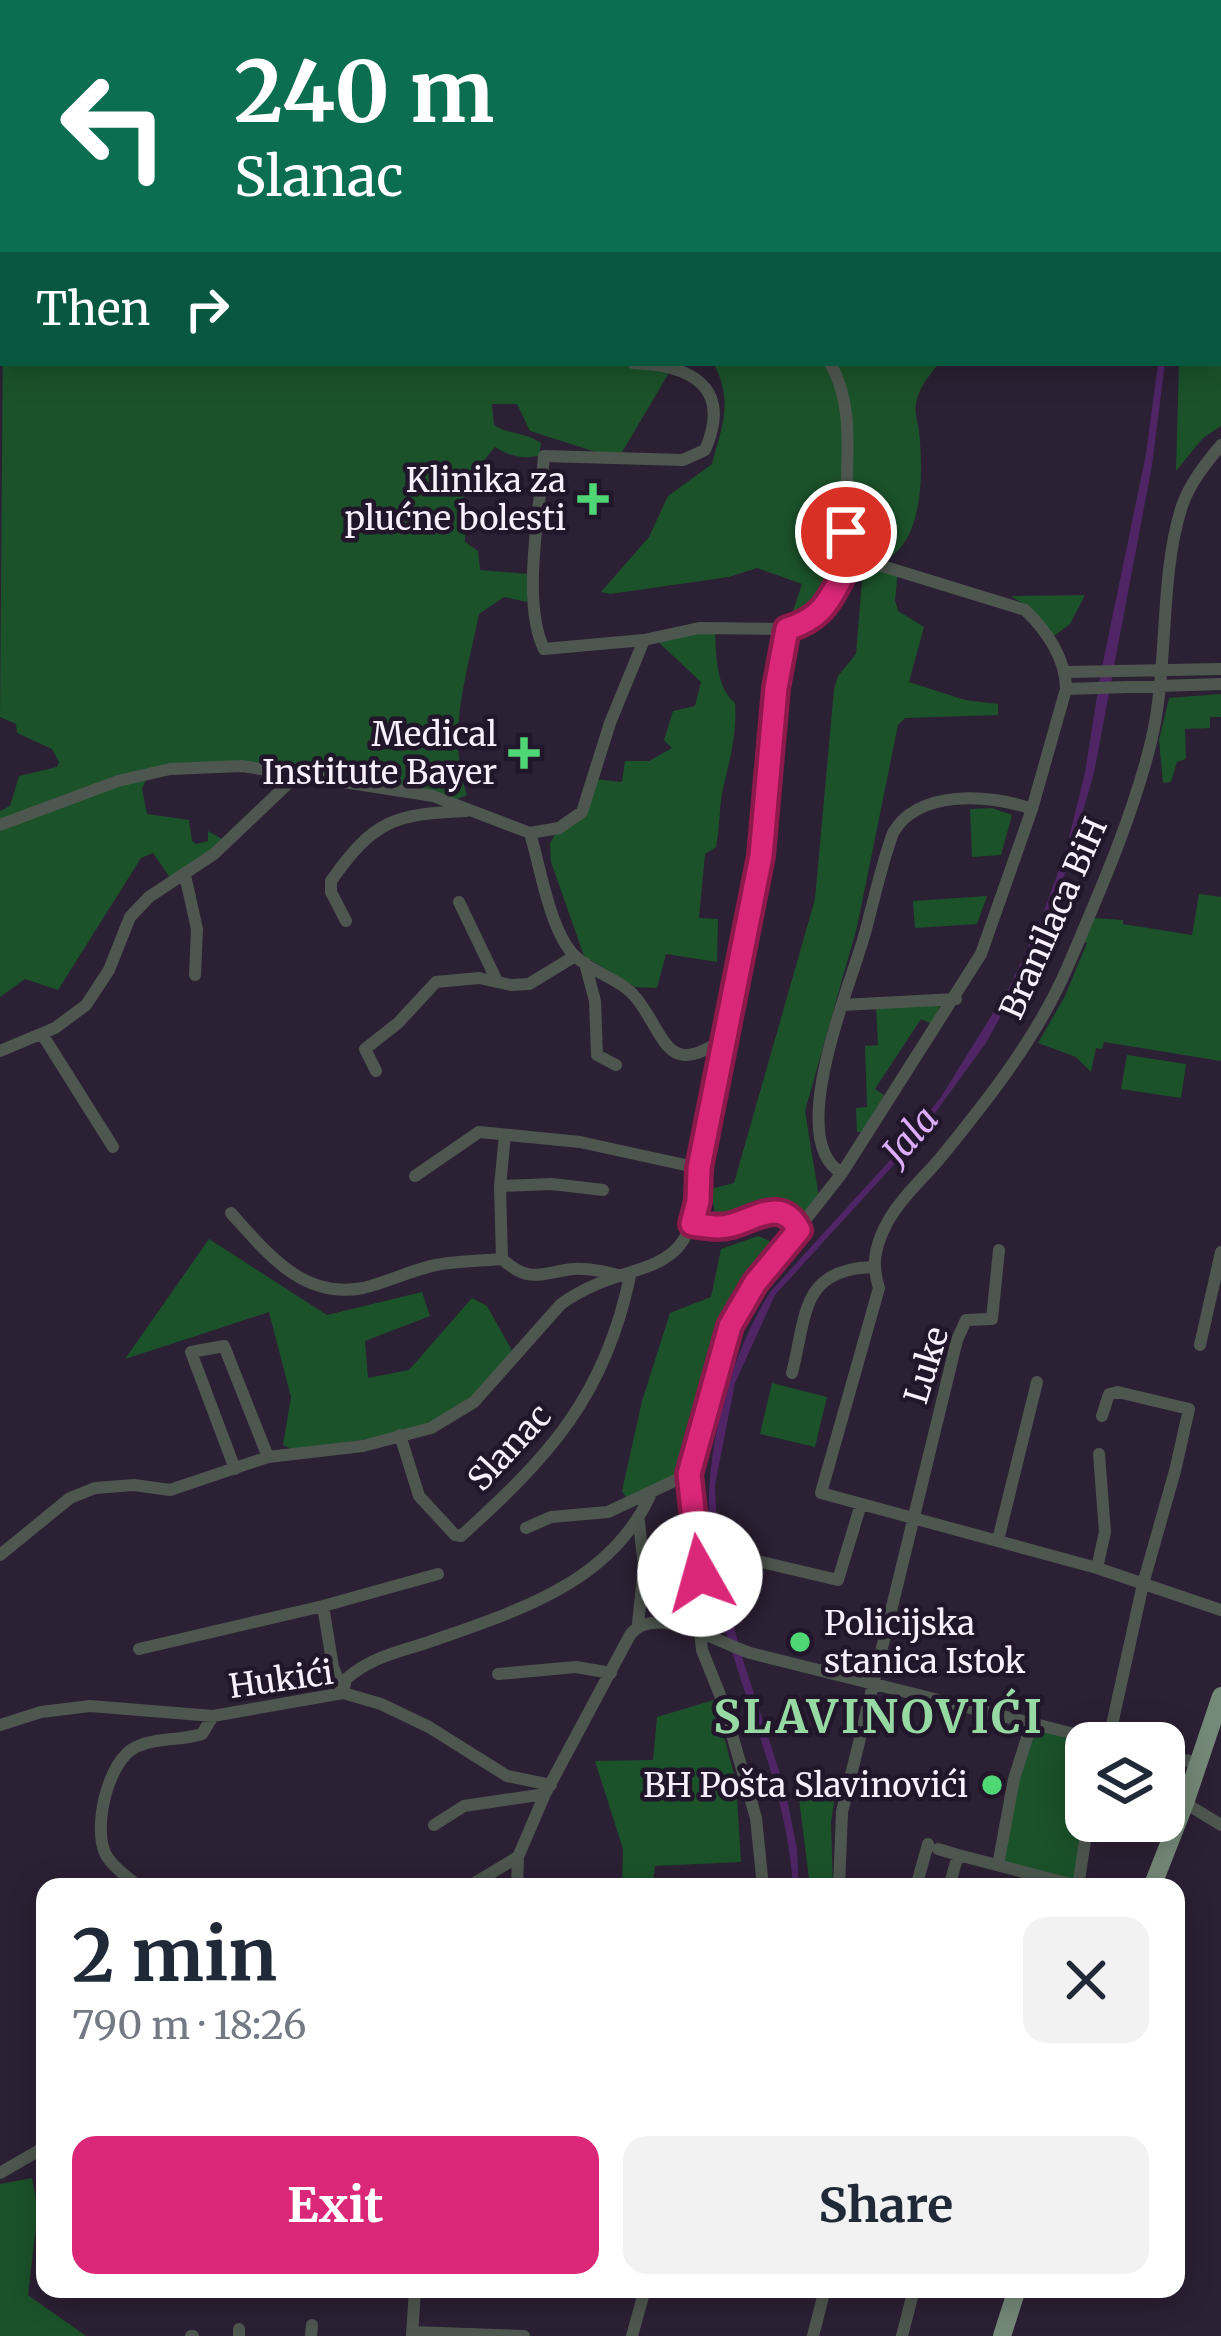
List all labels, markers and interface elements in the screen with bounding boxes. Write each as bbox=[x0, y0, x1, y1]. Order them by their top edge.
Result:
text: 240 m bbox=[234, 39, 494, 145]
icon: left bbox=[36, 48, 192, 204]
text: Slanac bbox=[234, 143, 403, 211]
icon: right bbox=[174, 276, 240, 342]
text: Then bbox=[36, 281, 150, 337]
place label: Klinika za plućne bolesti bbox=[345, 460, 566, 539]
pin bbox=[795, 481, 897, 583]
marker: Klinika za plućne bolesti bbox=[577, 483, 609, 515]
icon: arrive bbox=[813, 499, 879, 565]
place label: Medical Institute Bayer bbox=[262, 714, 497, 793]
marker: Medical Institute Bayer bbox=[508, 737, 540, 769]
street label: Branilaca BiH bbox=[991, 811, 1116, 1025]
water label: Jala bbox=[870, 1097, 948, 1177]
street label: Luke bbox=[895, 1322, 957, 1408]
street label: Slanac bbox=[459, 1395, 560, 1499]
position arrow bbox=[637, 1511, 763, 1637]
place label: Policijska stanica Istok bbox=[824, 1603, 1026, 1682]
marker: Policijska stanica Istok bbox=[787, 1629, 813, 1655]
street label: Hukići bbox=[226, 1652, 336, 1707]
district label: SLAVINOVIĆI bbox=[713, 1687, 1045, 1745]
map controls bbox=[1065, 1722, 1185, 1842]
button: layers bbox=[1065, 1722, 1185, 1842]
place label: BH Pošta Slavinovići bbox=[643, 1765, 968, 1806]
marker: BH Pošta Slavinovići bbox=[979, 1772, 1005, 1798]
text: 2 min bbox=[72, 1910, 277, 2001]
button: close bbox=[1023, 1917, 1149, 2043]
text: 790 m · 18:26 bbox=[72, 2001, 306, 2050]
button: Exit bbox=[72, 2136, 599, 2274]
button: Share bbox=[623, 2136, 1149, 2274]

